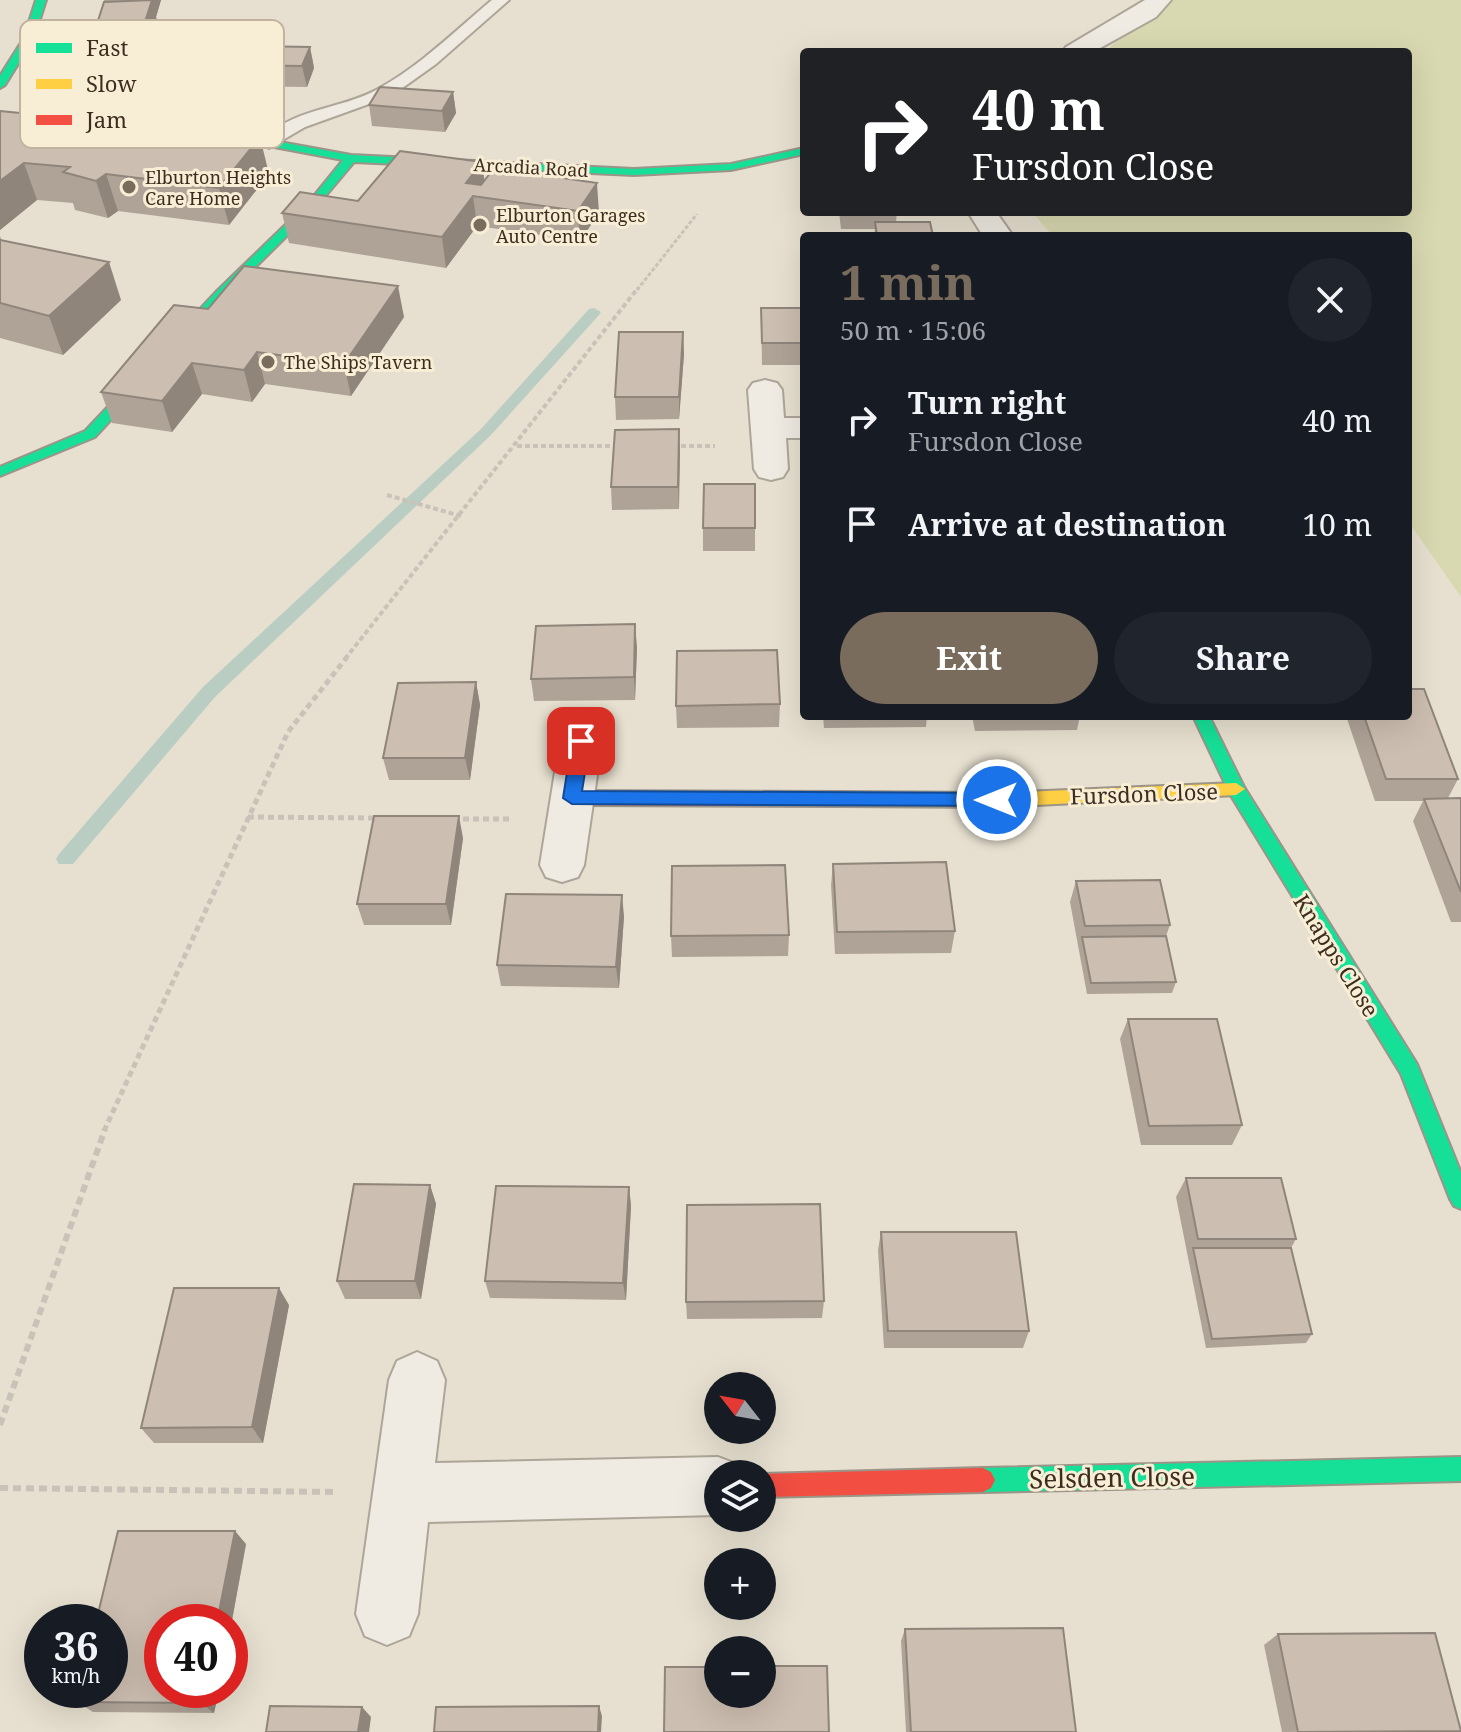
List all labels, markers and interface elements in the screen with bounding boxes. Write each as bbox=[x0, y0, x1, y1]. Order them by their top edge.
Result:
legend bbox=[20, 20, 284, 148]
text: Fast bbox=[86, 32, 128, 62]
text: Slow bbox=[86, 68, 136, 98]
text: 40 m bbox=[972, 70, 1105, 146]
icon: right bbox=[840, 80, 944, 184]
text: Jam bbox=[85, 104, 127, 134]
text: Fursdon Close bbox=[972, 142, 1214, 191]
street label: Arcadia Road bbox=[473, 152, 589, 182]
place label: Elburton Heights Care Home bbox=[145, 165, 291, 210]
marker: Elburton Heights Care Home bbox=[120, 178, 138, 196]
place label: Elburton Garages Auto Centre bbox=[496, 203, 645, 248]
marker: Elburton Garages Auto Centre bbox=[471, 216, 489, 234]
text: 1 min bbox=[840, 249, 976, 314]
button: close bbox=[1288, 258, 1372, 342]
text: 50 m · 15:06 bbox=[840, 312, 986, 348]
place label: The Ships Tavern bbox=[284, 350, 433, 374]
marker: The Ships Tavern bbox=[259, 353, 277, 371]
text: Turn right bbox=[908, 382, 1066, 423]
icon: right bbox=[840, 398, 884, 442]
text: 40 m bbox=[1302, 400, 1372, 441]
text: Fursdon Close bbox=[908, 423, 1083, 459]
icon: arrive bbox=[840, 502, 884, 546]
text: Arrive at destination bbox=[908, 504, 1227, 545]
text: 10 m bbox=[1302, 504, 1372, 545]
button: Exit bbox=[840, 612, 1098, 704]
button: Share bbox=[1114, 612, 1372, 704]
pin bbox=[547, 707, 615, 775]
icon: arrive bbox=[559, 719, 603, 763]
position arrow bbox=[955, 758, 1039, 842]
street label: Fursdon Close bbox=[1069, 775, 1219, 811]
street label: Knapps Close bbox=[1287, 888, 1387, 1022]
north arrow bbox=[704, 1372, 776, 1444]
map controls bbox=[704, 1372, 776, 1708]
street label: Selsden Close bbox=[1029, 1458, 1195, 1496]
button: layers bbox=[704, 1460, 776, 1532]
button: + bbox=[704, 1548, 776, 1620]
speed limit sign: 40 bbox=[144, 1604, 248, 1708]
text: 36 bbox=[53, 1618, 99, 1673]
button: − bbox=[704, 1636, 776, 1708]
text: km/h bbox=[51, 1662, 101, 1689]

